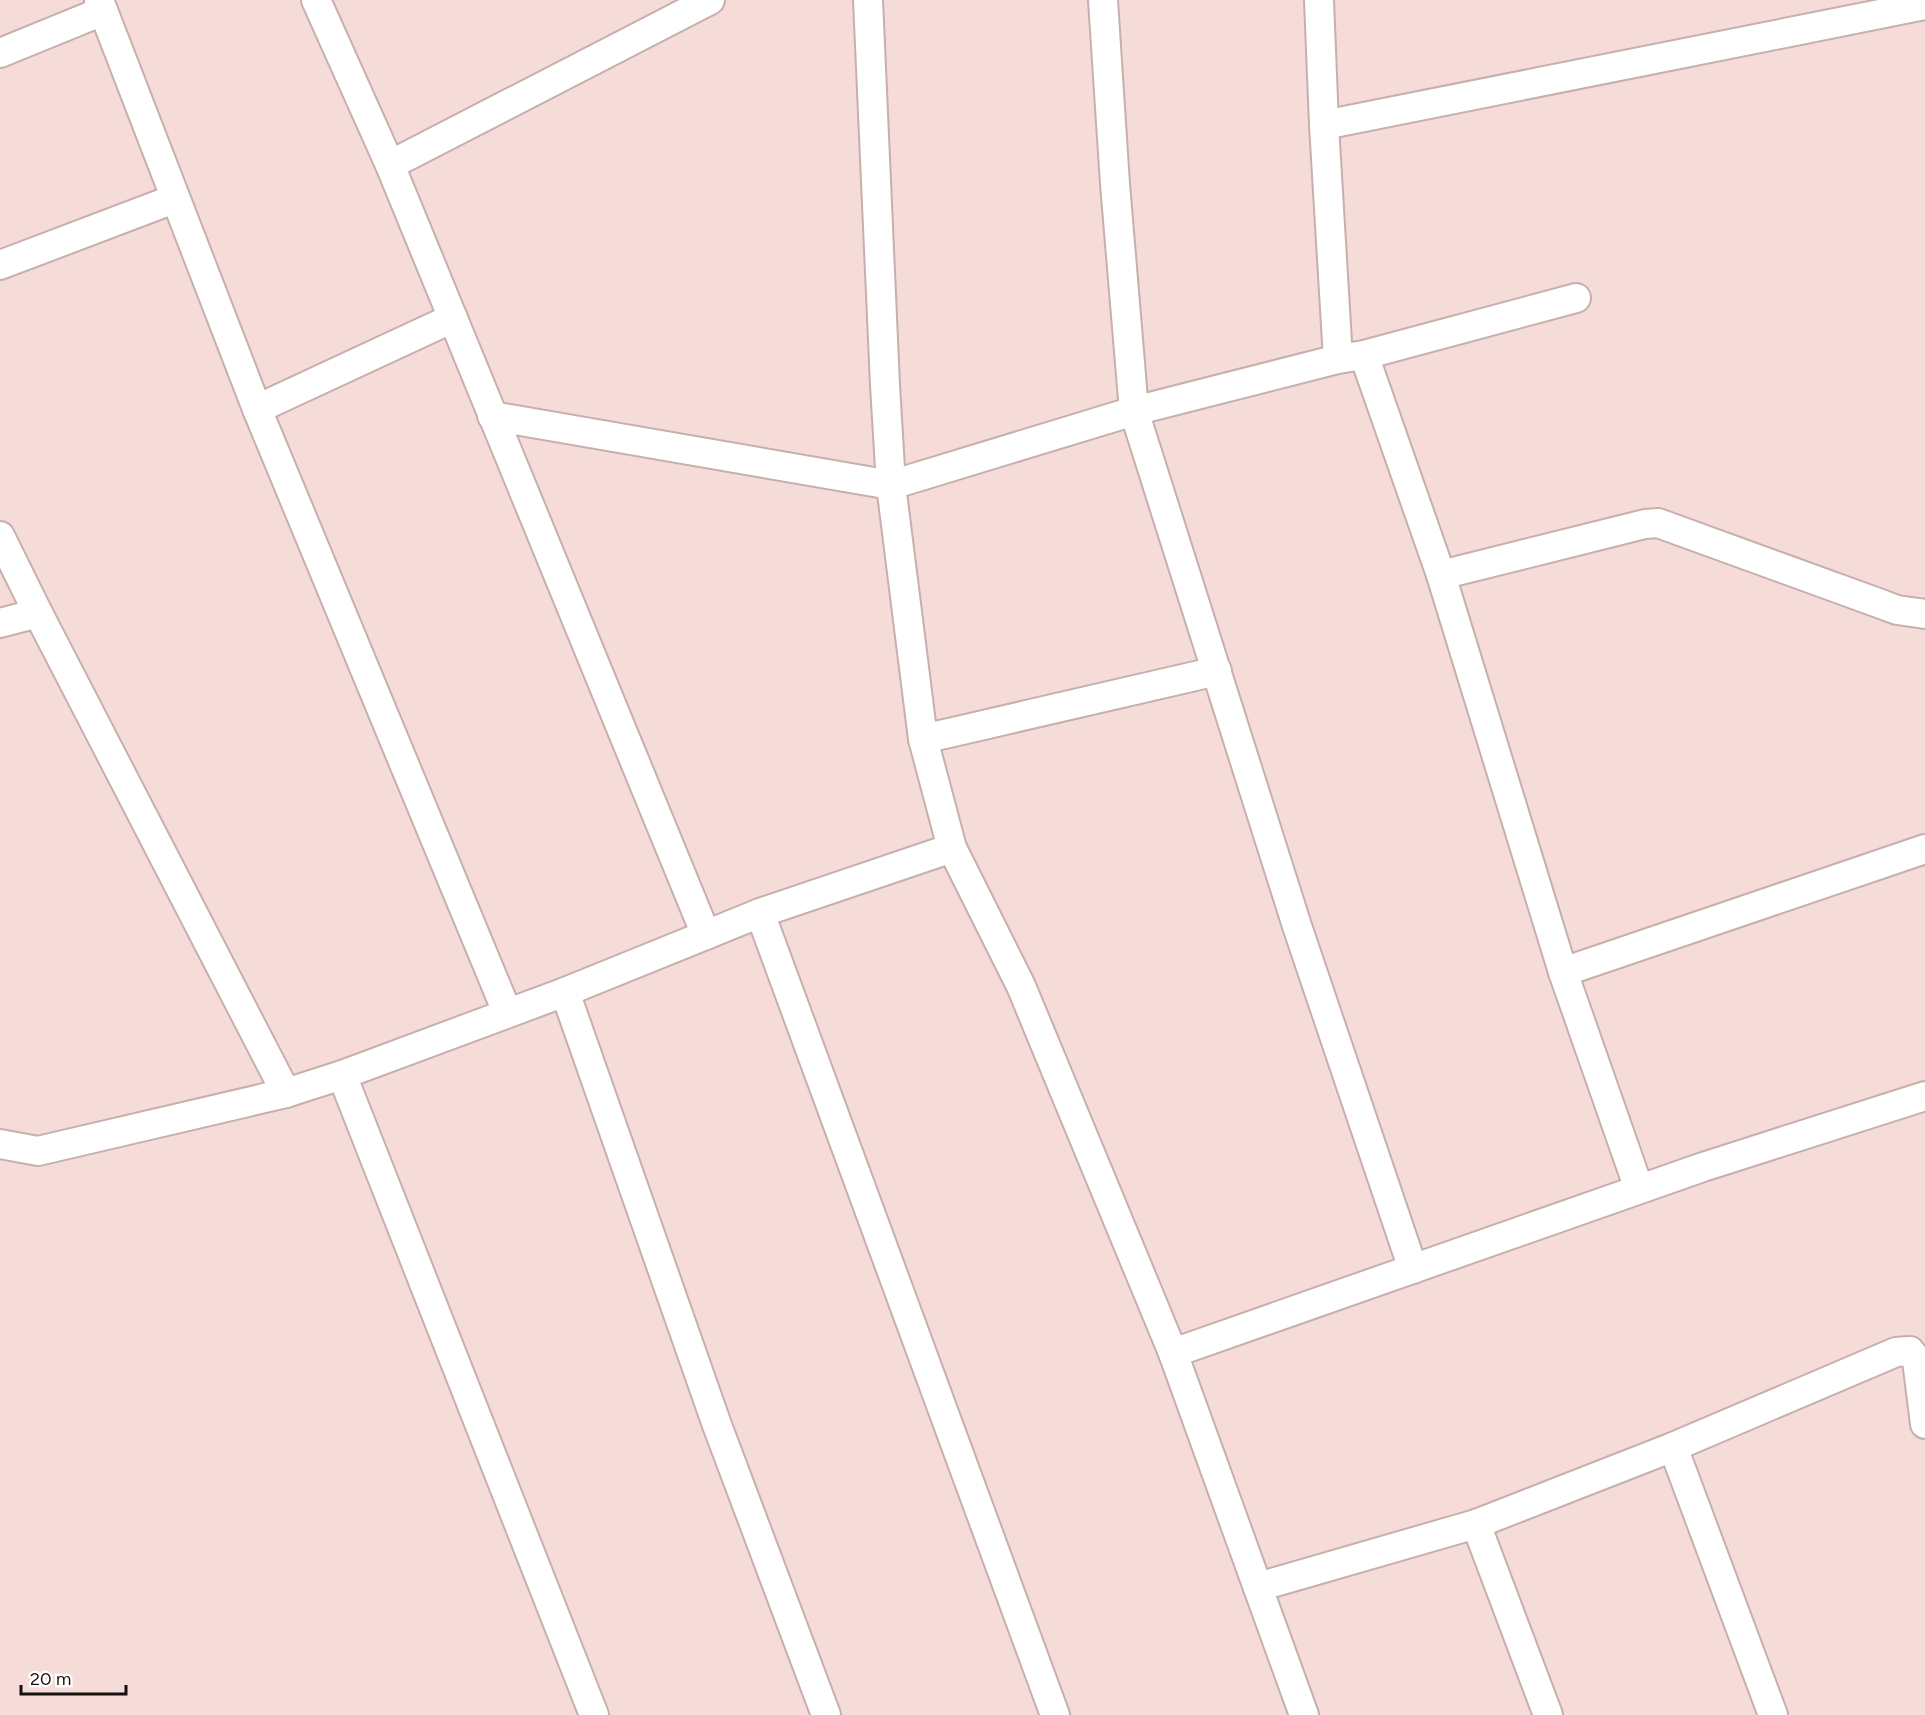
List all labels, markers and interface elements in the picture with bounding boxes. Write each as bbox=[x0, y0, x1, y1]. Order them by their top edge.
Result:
scale bar bbox=[21, 1658, 126, 1696]
text: 20 m bbox=[30, 1668, 71, 1690]

